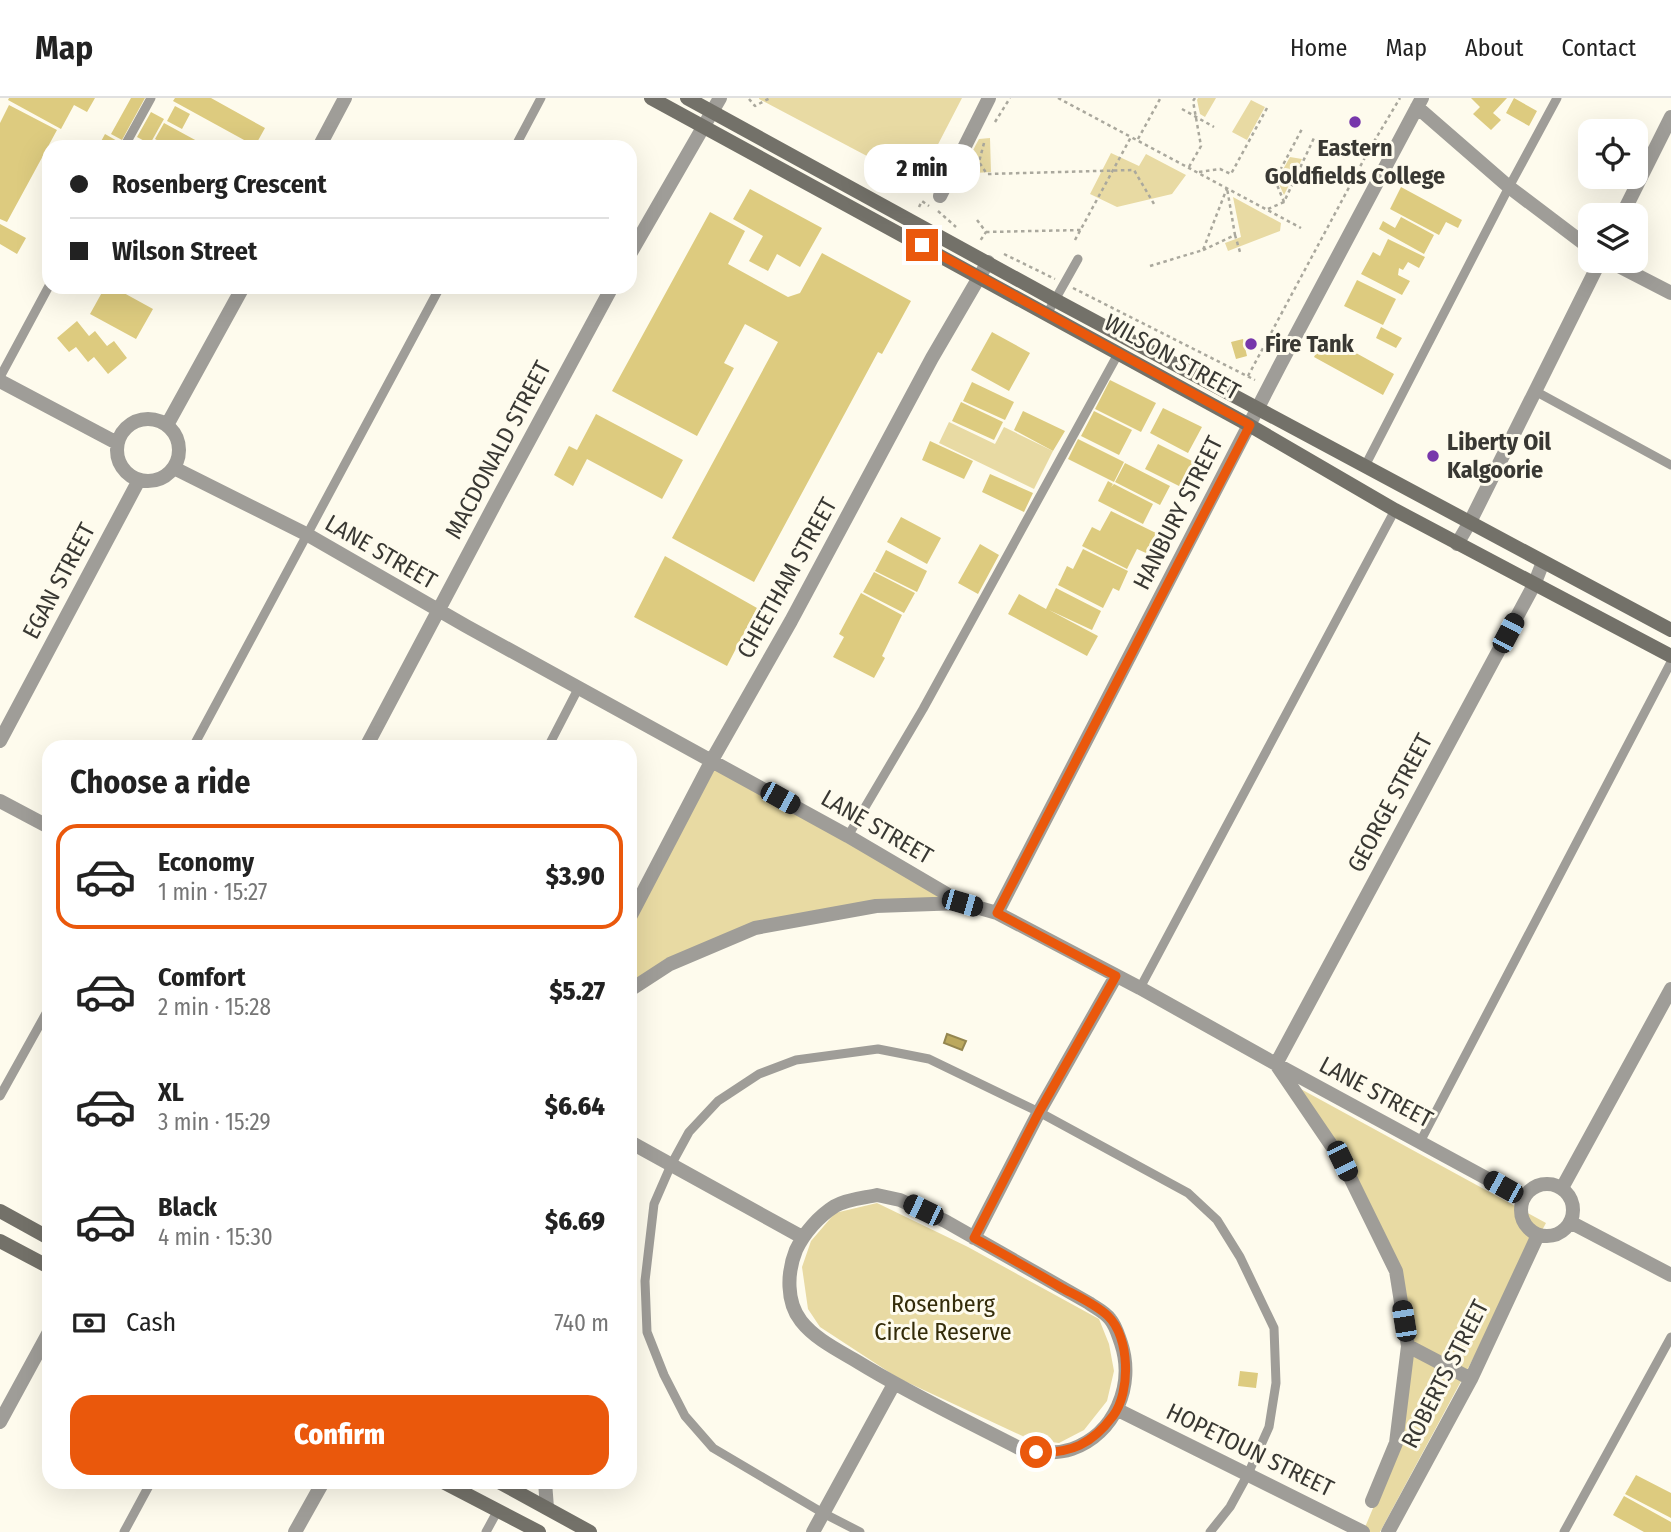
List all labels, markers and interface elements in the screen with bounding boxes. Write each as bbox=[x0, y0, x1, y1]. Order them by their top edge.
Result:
text: Map bbox=[35, 28, 93, 68]
text: Home bbox=[1290, 34, 1347, 62]
text: Map bbox=[1385, 34, 1427, 62]
text: About bbox=[1465, 34, 1523, 62]
text: Contact bbox=[1561, 34, 1636, 62]
marker: Eastern Goldfields College bbox=[1347, 114, 1363, 130]
map controls bbox=[1578, 119, 1648, 273]
button: locate bbox=[1578, 119, 1648, 189]
place label: Eastern Goldfields College bbox=[1265, 134, 1445, 190]
callout: 2 min bbox=[864, 144, 980, 192]
text: 2 min bbox=[897, 154, 947, 182]
text: Rosenberg Crescent bbox=[112, 169, 327, 200]
button: layers bbox=[1578, 203, 1648, 273]
route end bbox=[906, 229, 938, 261]
text: Wilson Street bbox=[112, 236, 257, 267]
street label: WILSON STREET bbox=[1099, 308, 1245, 406]
place label: Fire Tank bbox=[1265, 330, 1355, 358]
marker: Fire Tank bbox=[1243, 336, 1259, 352]
street label: MACDONALD STREET bbox=[439, 356, 557, 544]
place label: Liberty Oil Kalgoorie bbox=[1447, 428, 1551, 484]
street label: HANBURY STREET bbox=[1127, 432, 1229, 594]
marker: Liberty Oil Kalgoorie bbox=[1425, 448, 1441, 464]
street label: CHEETHAM STREET bbox=[731, 493, 843, 663]
street label: LANE STREET bbox=[320, 509, 442, 595]
street label: EGAN STREET bbox=[17, 518, 101, 644]
car bbox=[1489, 610, 1528, 656]
street label: GEORGE STREET bbox=[1342, 729, 1438, 877]
text: Choose a ride bbox=[70, 763, 251, 801]
car bbox=[757, 779, 804, 817]
street label: LANE STREET bbox=[816, 784, 938, 870]
icon: car bbox=[74, 845, 137, 908]
text: Economy bbox=[158, 847, 254, 878]
text: $3.90 bbox=[546, 861, 605, 892]
text: 1 min · 15:27 bbox=[158, 878, 267, 906]
car bbox=[939, 887, 986, 919]
icon: car bbox=[74, 960, 137, 1023]
text: Comfort bbox=[158, 962, 246, 993]
text: $5.27 bbox=[550, 976, 605, 1007]
text: 2 min · 15:28 bbox=[158, 993, 271, 1021]
street label: LANE STREET bbox=[1315, 1051, 1437, 1133]
icon: car bbox=[74, 1075, 137, 1138]
text: XL bbox=[158, 1077, 184, 1108]
text: $6.64 bbox=[545, 1091, 605, 1122]
text: 3 min · 15:29 bbox=[158, 1108, 271, 1136]
car bbox=[1324, 1138, 1361, 1184]
car bbox=[1480, 1168, 1527, 1206]
icon: car bbox=[74, 1190, 137, 1253]
car bbox=[900, 1191, 947, 1229]
text: Black bbox=[158, 1192, 217, 1223]
text: $6.69 bbox=[545, 1206, 605, 1237]
text: 4 min · 15:30 bbox=[158, 1223, 273, 1251]
park label: Rosenberg Circle Reserve bbox=[874, 1290, 1012, 1346]
street label: ROBERTS STREET bbox=[1396, 1295, 1494, 1453]
car bbox=[1391, 1299, 1418, 1343]
icon: cash bbox=[70, 1304, 108, 1342]
text: Cash bbox=[126, 1307, 176, 1338]
text: 740 m bbox=[554, 1309, 609, 1337]
button: Confirm bbox=[70, 1395, 609, 1475]
street label: HOPETOUN STREET bbox=[1162, 1397, 1338, 1503]
route start bbox=[1020, 1436, 1052, 1468]

